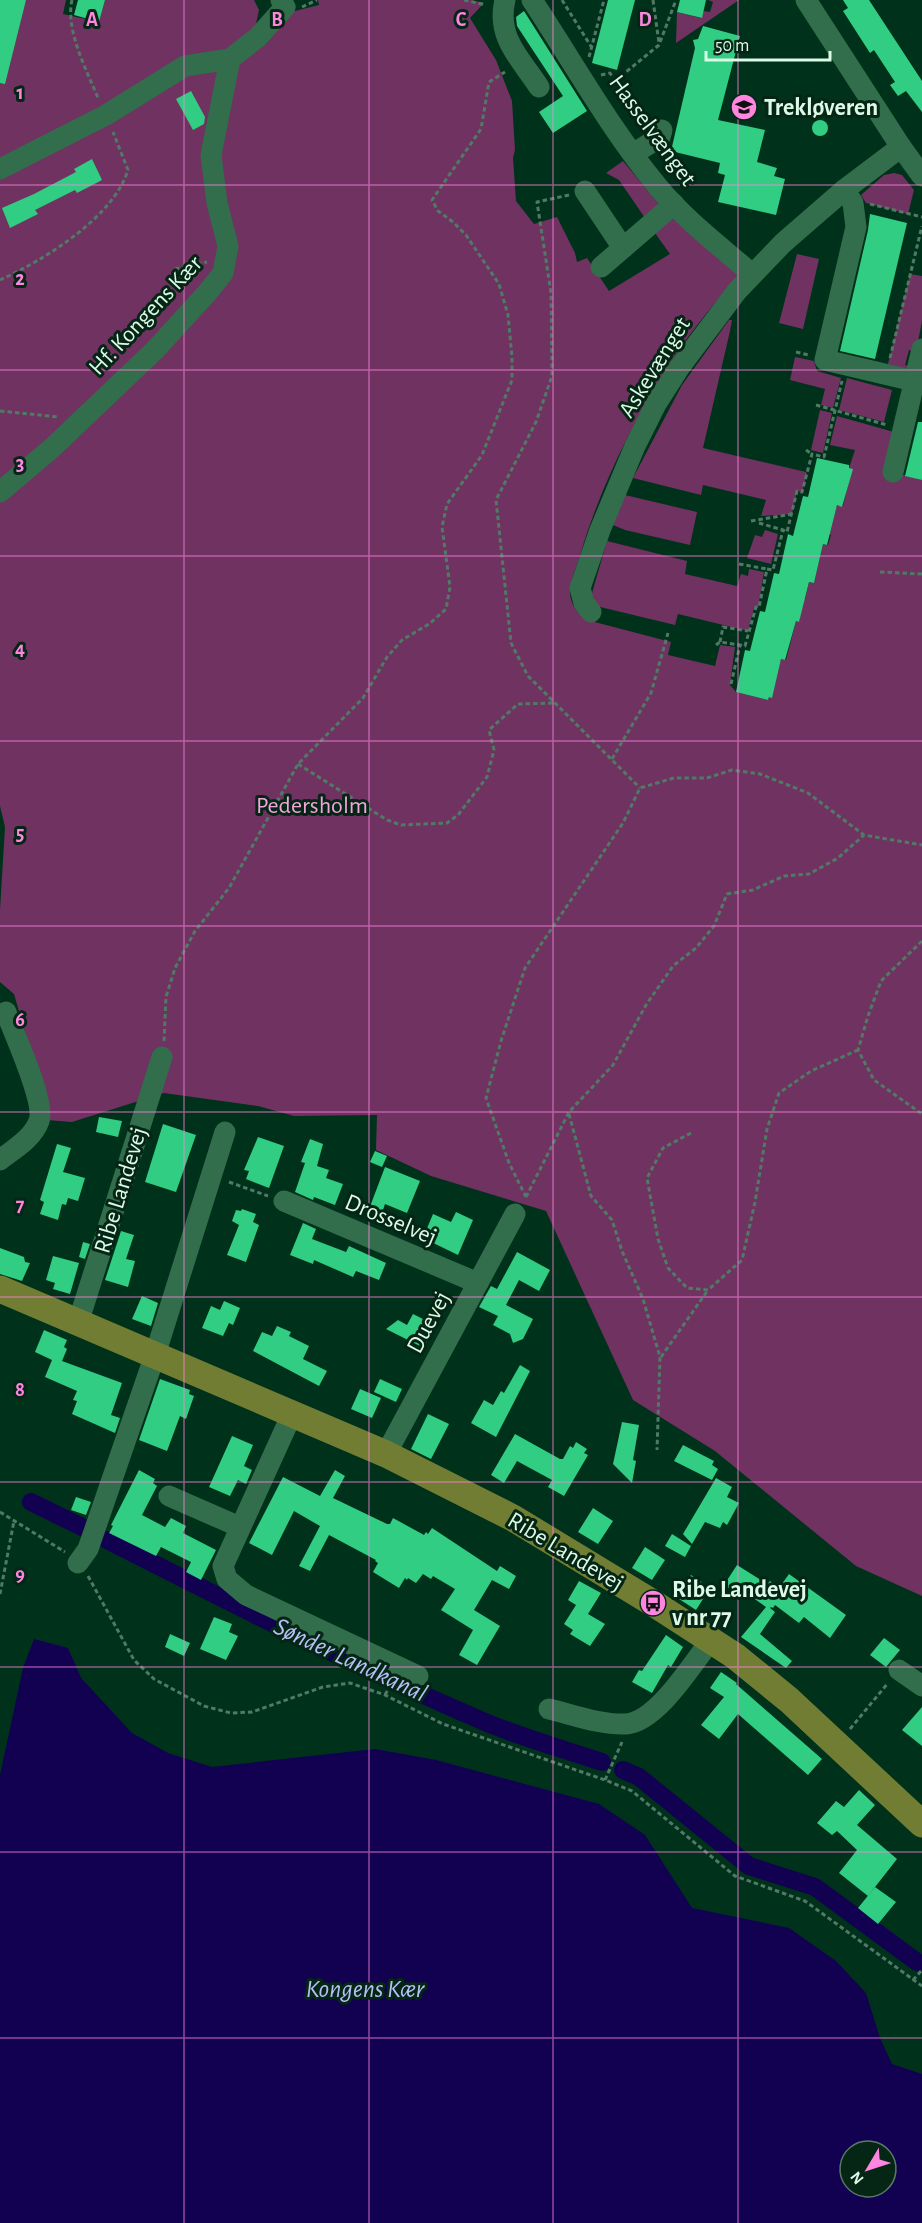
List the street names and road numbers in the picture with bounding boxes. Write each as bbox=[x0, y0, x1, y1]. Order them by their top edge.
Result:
street label: Hasselvænget bbox=[604, 71, 700, 191]
street label: Hf. Kongens Kær bbox=[85, 251, 207, 380]
street label: Askevænget bbox=[615, 313, 695, 422]
street label: Ribe Landevej bbox=[90, 1124, 152, 1256]
street label: Drosselvej bbox=[341, 1190, 440, 1250]
street label: Duevej bbox=[403, 1288, 455, 1357]
street label: Ribe Landevej bbox=[503, 1508, 628, 1596]

